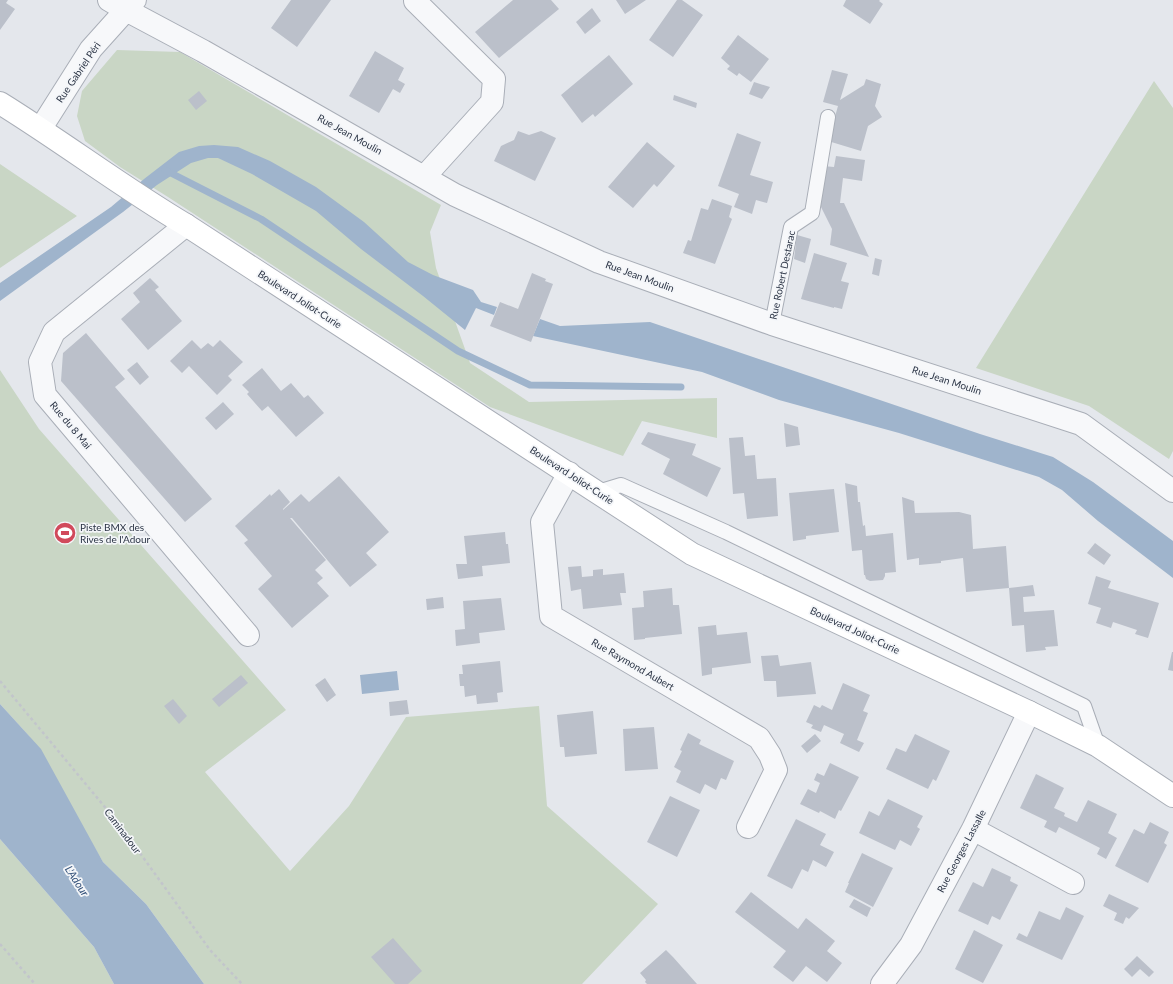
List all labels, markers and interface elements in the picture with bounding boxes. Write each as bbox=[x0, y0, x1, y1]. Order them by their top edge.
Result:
street label: Rue Gabriel Péri bbox=[53, 39, 103, 105]
street label: Rue Jean Moulin bbox=[315, 111, 385, 157]
street label: Rue Robert Destarac bbox=[767, 229, 797, 321]
street label: Rue Jean Moulin bbox=[604, 258, 676, 294]
street label: Boulevard Joliot-Curie bbox=[256, 267, 344, 331]
street label: Rue Jean Moulin bbox=[911, 363, 983, 397]
street label: Rue du 8 Mai bbox=[48, 399, 94, 451]
street label: Boulevard Joliot-Curie bbox=[528, 443, 616, 507]
sports icon: Piste BMX des Rives de l'Adour bbox=[52, 520, 78, 546]
place label: Piste BMX des Rives de l'Adour bbox=[80, 521, 151, 545]
street label: Boulevard Joliot-Curie bbox=[808, 604, 902, 656]
street label: Rue Raymond Aubert bbox=[590, 635, 677, 693]
street label: Caminadour bbox=[102, 806, 144, 856]
street label: Rue Georges Lassalle bbox=[934, 807, 988, 895]
water label: L'Adour bbox=[63, 863, 92, 899]

